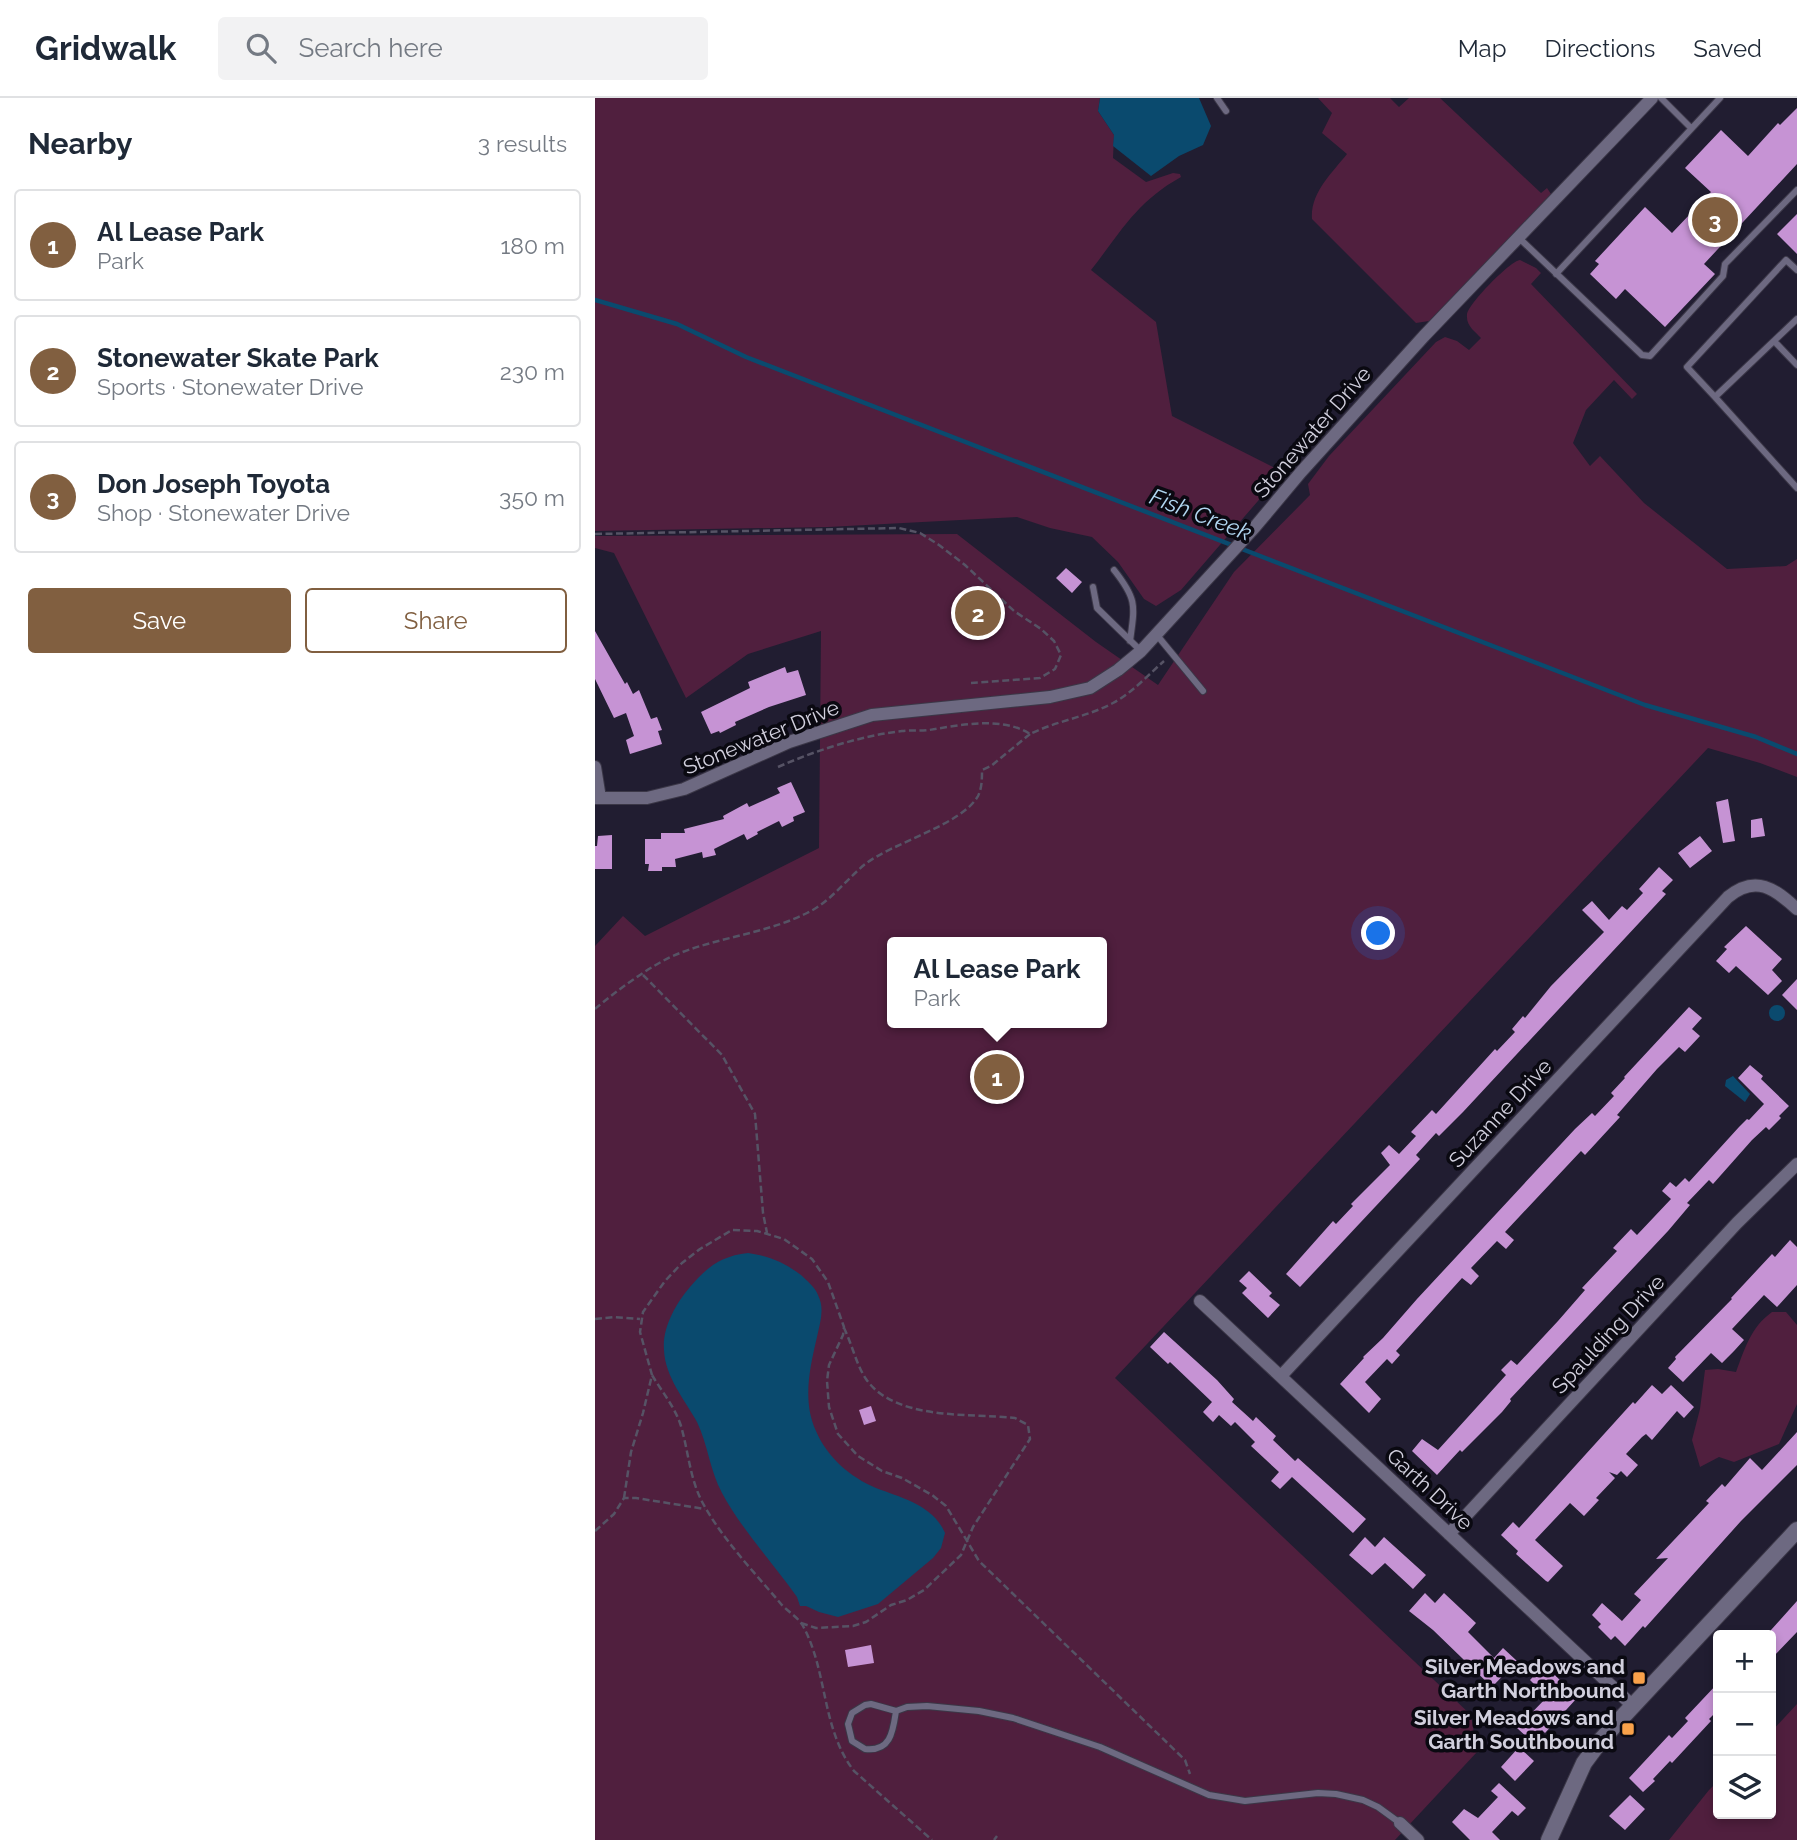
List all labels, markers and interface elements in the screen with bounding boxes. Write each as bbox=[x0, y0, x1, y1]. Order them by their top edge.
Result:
search box bbox=[218, 17, 708, 80]
text: Gridwalk bbox=[35, 29, 176, 68]
icon: search bbox=[242, 29, 280, 67]
text: Search here bbox=[298, 33, 443, 63]
text: Map bbox=[1458, 34, 1507, 63]
text: Directions bbox=[1545, 34, 1655, 63]
text: Saved bbox=[1693, 34, 1762, 63]
text: Nearby bbox=[28, 126, 132, 161]
text: 3 results bbox=[478, 130, 567, 157]
pin: 3 bbox=[1692, 194, 1738, 246]
text: Al Lease Park bbox=[97, 217, 264, 247]
text: 1 bbox=[47, 232, 59, 259]
text: 180 m bbox=[500, 232, 565, 259]
text: Park bbox=[97, 247, 144, 274]
text: Stonewater Skate Park bbox=[97, 343, 379, 373]
text: 2 bbox=[47, 358, 59, 385]
text: 230 m bbox=[500, 358, 565, 385]
street label: Stonewater Drive bbox=[1248, 361, 1376, 503]
text: Sports · Stonewater Drive bbox=[97, 373, 363, 400]
text: Don Joseph Toyota bbox=[97, 469, 330, 499]
water label: Fish Creek bbox=[1146, 482, 1256, 546]
text: 3 bbox=[47, 484, 59, 511]
text: 350 m bbox=[499, 484, 565, 511]
text: Shop · Stonewater Drive bbox=[97, 499, 350, 526]
pin: 2 bbox=[955, 587, 1001, 639]
button: Save bbox=[28, 588, 291, 653]
button: Share bbox=[305, 588, 567, 653]
street label: Stonewater Drive bbox=[679, 694, 843, 780]
your location bbox=[1361, 916, 1395, 950]
popup bbox=[887, 937, 1107, 1028]
text: Al Lease Park bbox=[914, 954, 1080, 984]
text: Park bbox=[914, 984, 961, 1011]
pin: 1 bbox=[974, 1051, 1020, 1103]
street label: Suzanne Drive bbox=[1443, 1054, 1557, 1172]
street label: Spaulding Drive bbox=[1546, 1269, 1670, 1399]
street label: Garth Drive bbox=[1382, 1443, 1478, 1535]
map controls bbox=[1713, 1630, 1776, 1819]
button: + bbox=[1713, 1630, 1776, 1693]
place label: Silver Meadows and Garth Northbound bbox=[1425, 1654, 1625, 1703]
marker: Silver Meadows and Garth Northbound bbox=[1631, 1670, 1647, 1686]
button: − bbox=[1713, 1693, 1776, 1756]
place label: Silver Meadows and Garth Southbound bbox=[1414, 1705, 1614, 1754]
marker: Silver Meadows and Garth Southbound bbox=[1620, 1721, 1636, 1737]
button: layers bbox=[1713, 1756, 1776, 1819]

